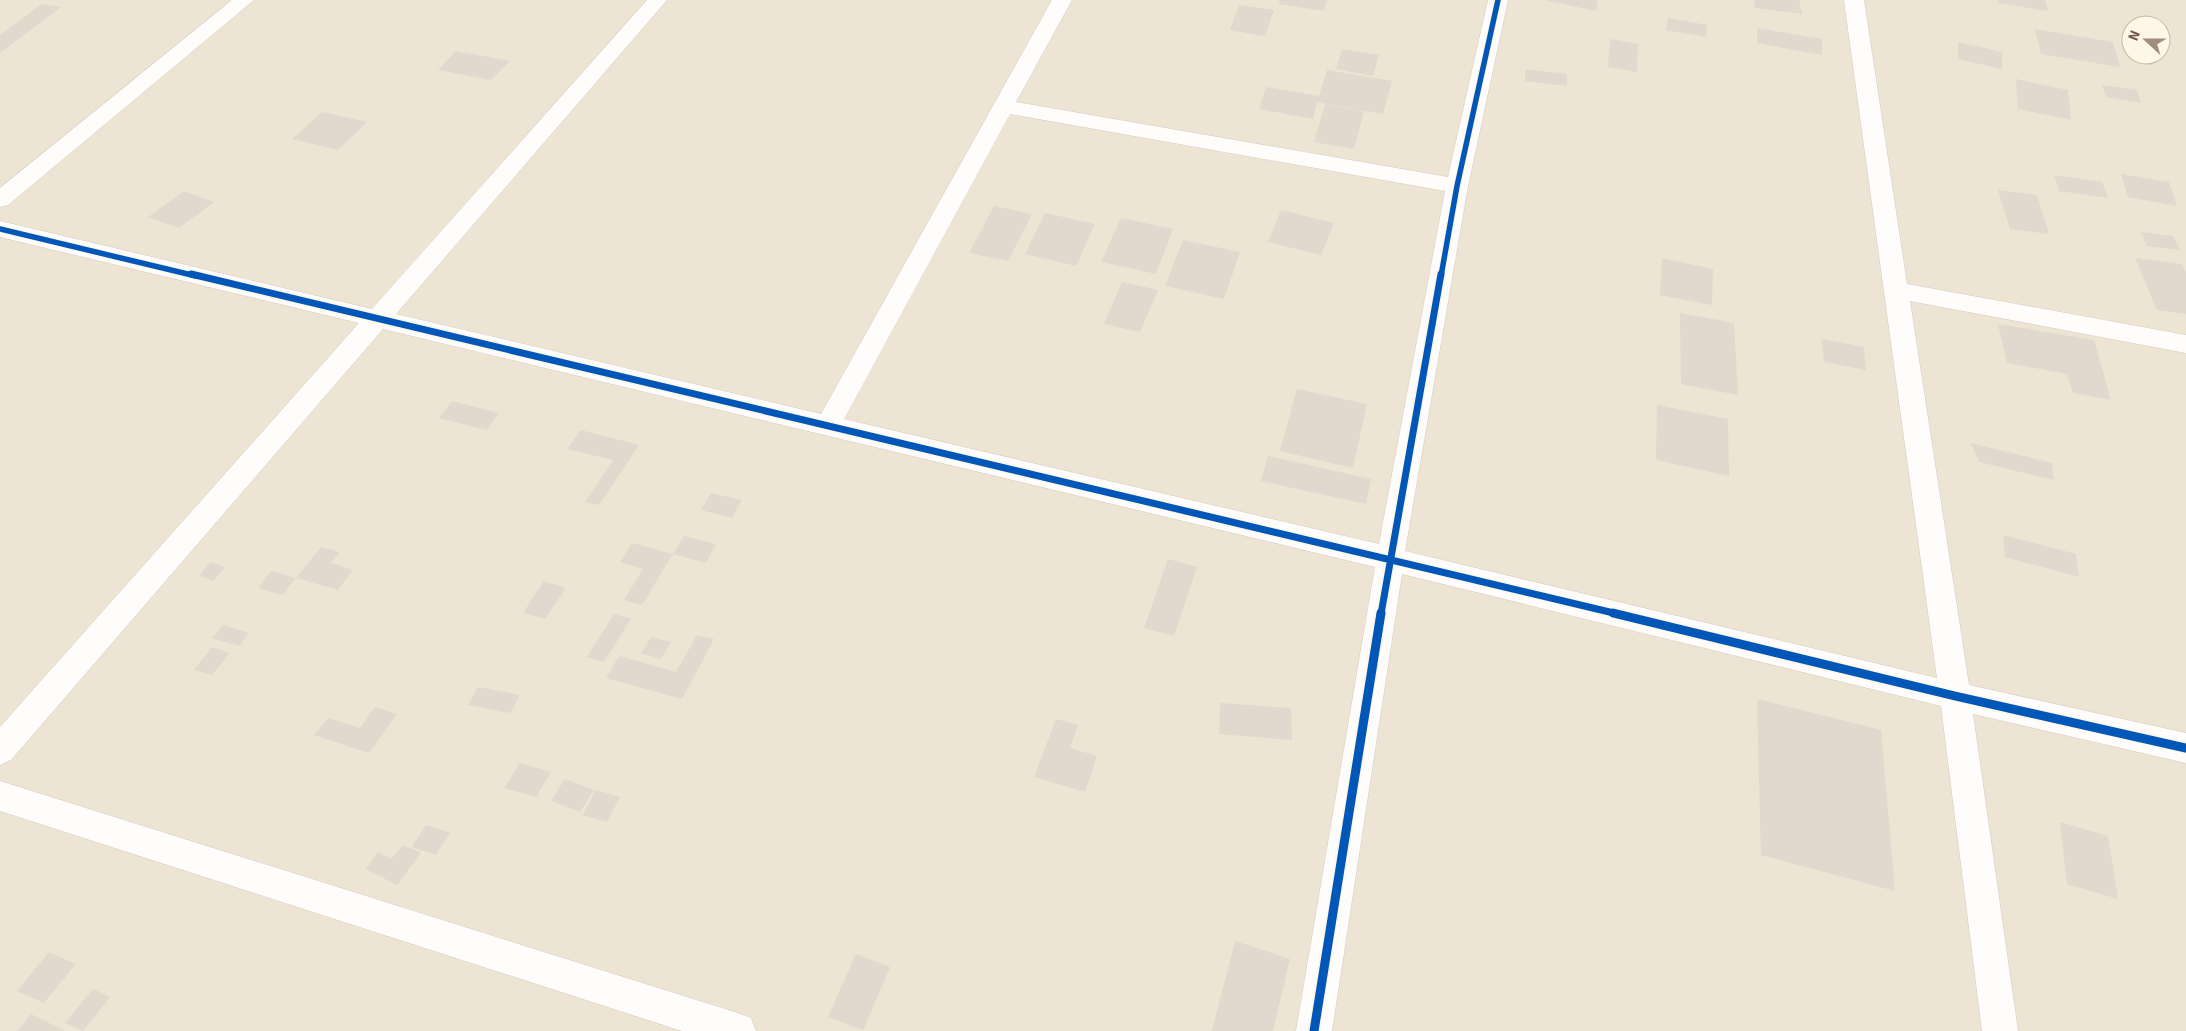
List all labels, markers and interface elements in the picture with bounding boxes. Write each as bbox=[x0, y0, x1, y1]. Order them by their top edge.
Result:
north arrow bbox=[2121, 15, 2171, 65]
text: N bbox=[2125, 28, 2144, 43]

